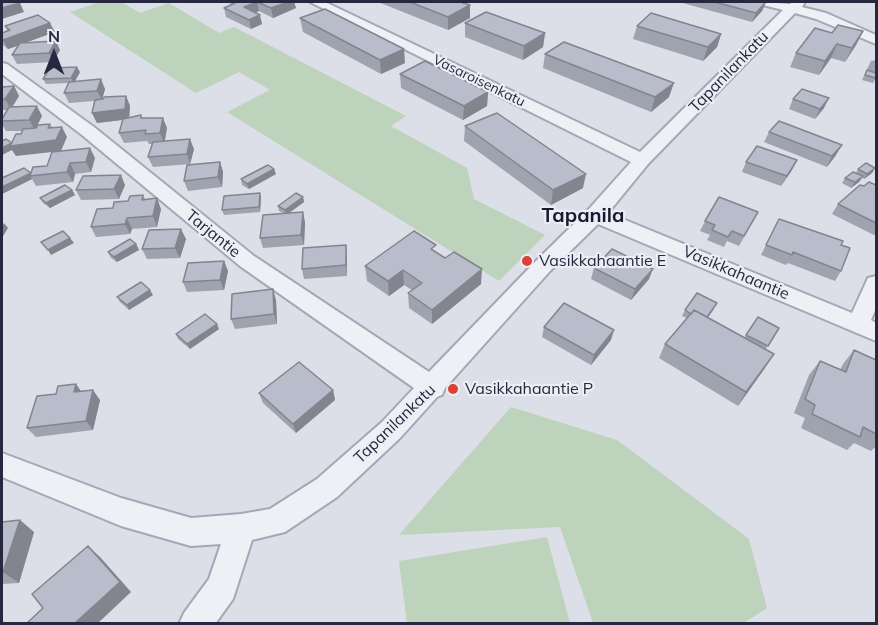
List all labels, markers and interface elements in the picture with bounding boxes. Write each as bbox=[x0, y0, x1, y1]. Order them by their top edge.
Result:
north arrow bbox=[24, 24, 84, 84]
text: N bbox=[48, 26, 60, 46]
street label: Tapanilankatu bbox=[685, 27, 773, 117]
street label: Vasaroisenkatu bbox=[430, 51, 528, 111]
district label: Tapanila bbox=[542, 204, 624, 228]
street label: Tarjantie bbox=[182, 206, 244, 262]
street label: Vasikkahaantie bbox=[680, 242, 792, 304]
place label: Vasikkahaantie E bbox=[539, 251, 666, 271]
marker: Vasikkahaantie E bbox=[520, 254, 534, 268]
place label: Vasikkahaantie P bbox=[465, 379, 593, 399]
street label: Tapanilankatu bbox=[350, 380, 440, 468]
marker: Vasikkahaantie P bbox=[446, 382, 460, 396]

